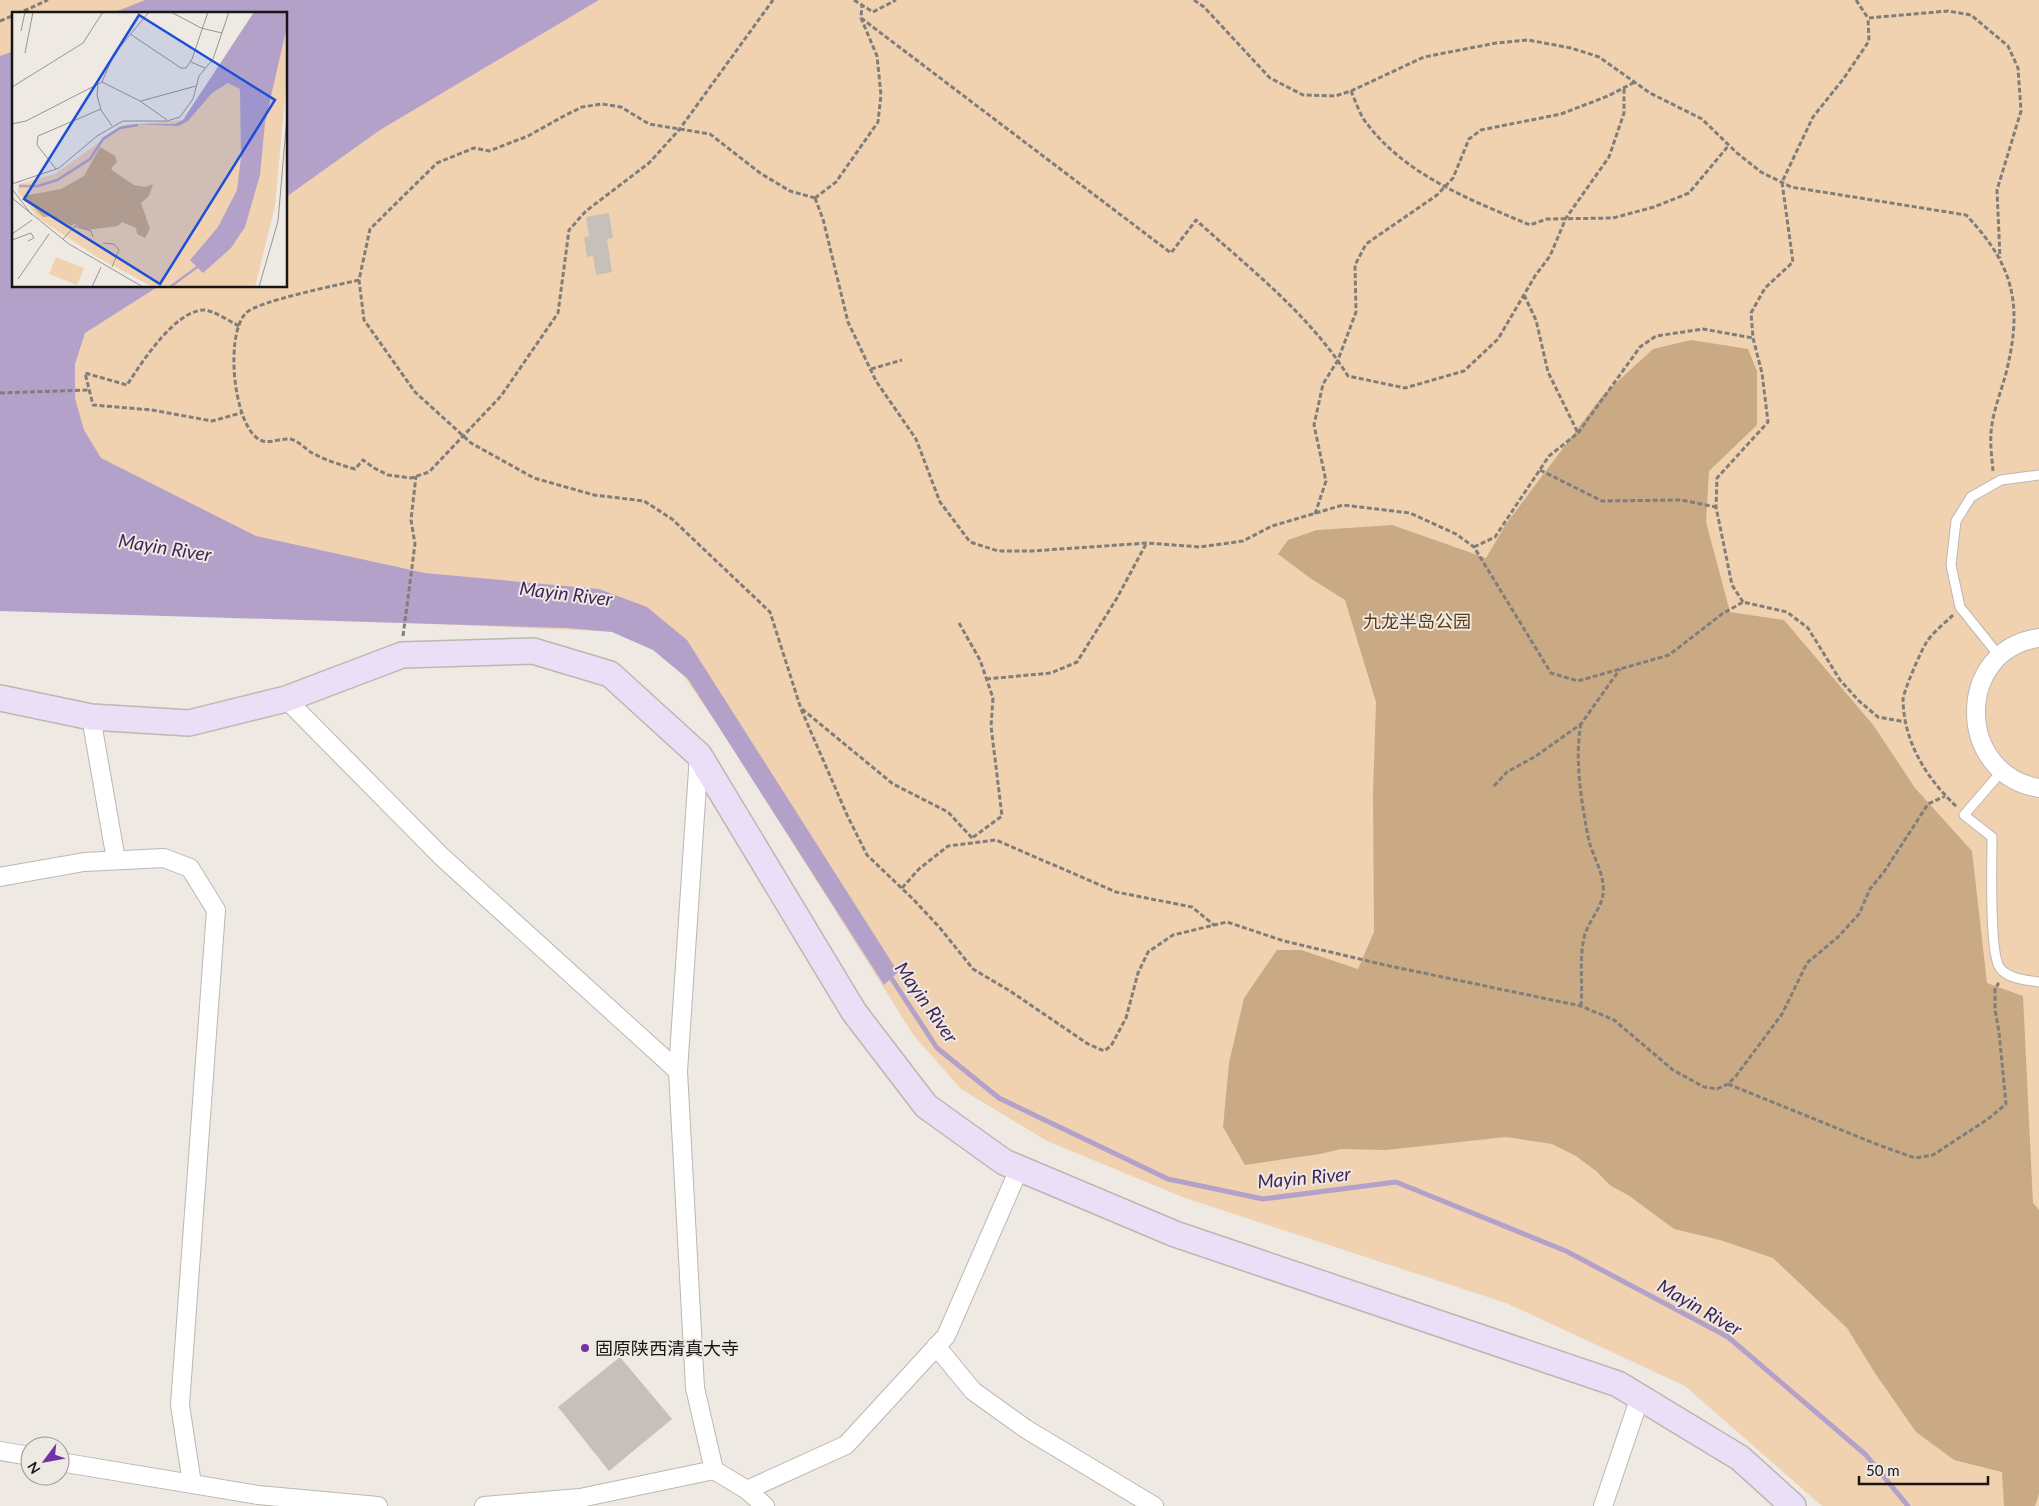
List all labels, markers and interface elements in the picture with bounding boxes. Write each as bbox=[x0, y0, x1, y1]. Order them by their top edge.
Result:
inset map bbox=[12, 12, 288, 288]
water label: Mayin River bbox=[117, 528, 214, 566]
water label: Mayin River bbox=[518, 576, 614, 610]
park label: 九龙半岛公园 bbox=[1363, 610, 1471, 632]
water label: Mayin River bbox=[891, 957, 964, 1047]
water label: Mayin River bbox=[1256, 1161, 1352, 1193]
water label: Mayin River bbox=[1654, 1274, 1747, 1341]
place label: 固原陕西清真大寺 bbox=[595, 1337, 739, 1359]
marker: 固原陕西清真大寺 bbox=[579, 1342, 591, 1354]
north arrow bbox=[20, 1436, 70, 1486]
scale bar bbox=[1859, 1454, 1988, 1486]
text: N bbox=[23, 1459, 44, 1477]
text: 50 m bbox=[1866, 1461, 1900, 1479]

